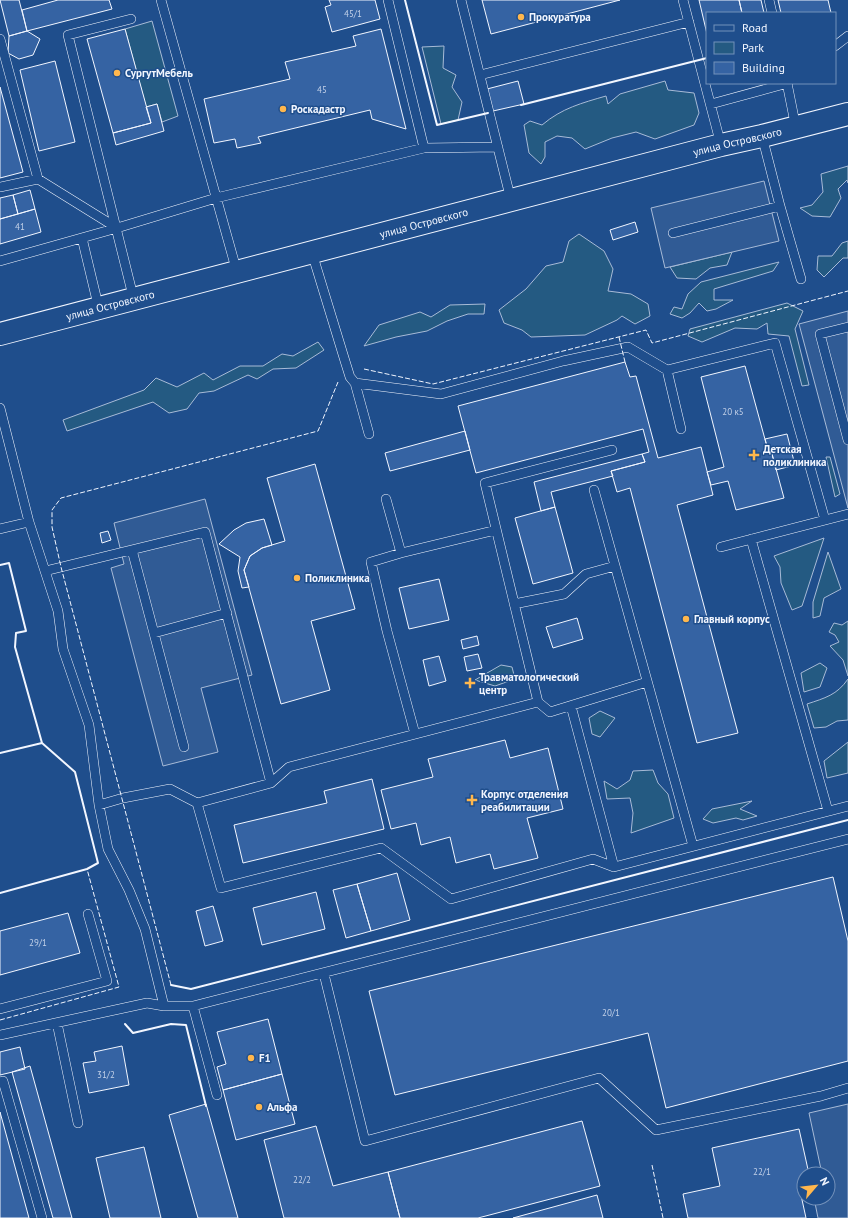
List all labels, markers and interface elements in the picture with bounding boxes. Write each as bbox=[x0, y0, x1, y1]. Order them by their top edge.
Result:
house number: 45/1 bbox=[344, 8, 362, 19]
place label: Прокуратура bbox=[529, 10, 591, 24]
marker: Прокуратура bbox=[516, 12, 526, 22]
legend bbox=[706, 12, 836, 84]
text: Road bbox=[742, 20, 767, 35]
text: Park bbox=[742, 40, 764, 55]
text: Building bbox=[742, 60, 785, 75]
place label: СургутМебель bbox=[125, 66, 193, 80]
marker: СургутМебель bbox=[112, 68, 122, 78]
house number: 45 bbox=[317, 84, 327, 95]
place label: Роскадастр bbox=[291, 102, 345, 116]
marker: Роскадастр bbox=[278, 104, 288, 114]
street label: улица Островского bbox=[691, 124, 783, 159]
street label: улица Островского bbox=[378, 205, 470, 241]
house number: 41 bbox=[15, 221, 25, 232]
street label: улица Островского bbox=[65, 287, 156, 323]
house number: 20 к5 bbox=[722, 406, 744, 417]
place label: Детская поликлиника bbox=[763, 442, 827, 469]
marker: Детская поликлиника bbox=[748, 449, 760, 461]
place label: Поликлиника bbox=[305, 571, 370, 585]
marker: Поликлиника bbox=[292, 573, 302, 583]
place label: Главный корпус bbox=[694, 612, 770, 626]
marker: Главный корпус bbox=[681, 614, 691, 624]
place label: Травматологический центр bbox=[479, 670, 579, 697]
marker: Травматологический центр bbox=[464, 677, 476, 689]
place label: Корпус отделения реабилитации bbox=[481, 787, 568, 814]
marker: Корпус отделения реабилитации bbox=[466, 794, 478, 806]
house number: 29/1 bbox=[29, 937, 47, 948]
house number: 20/1 bbox=[602, 1007, 620, 1018]
place label: F1 bbox=[259, 1051, 271, 1065]
marker: F1 bbox=[246, 1053, 256, 1063]
house number: 31/2 bbox=[97, 1069, 115, 1080]
place label: Альфа bbox=[267, 1100, 297, 1114]
marker: Альфа bbox=[254, 1102, 264, 1112]
house number: 22/1 bbox=[753, 1166, 771, 1177]
north arrow bbox=[796, 1166, 836, 1206]
house number: 22/2 bbox=[293, 1174, 311, 1185]
text: N bbox=[817, 1175, 833, 1188]

